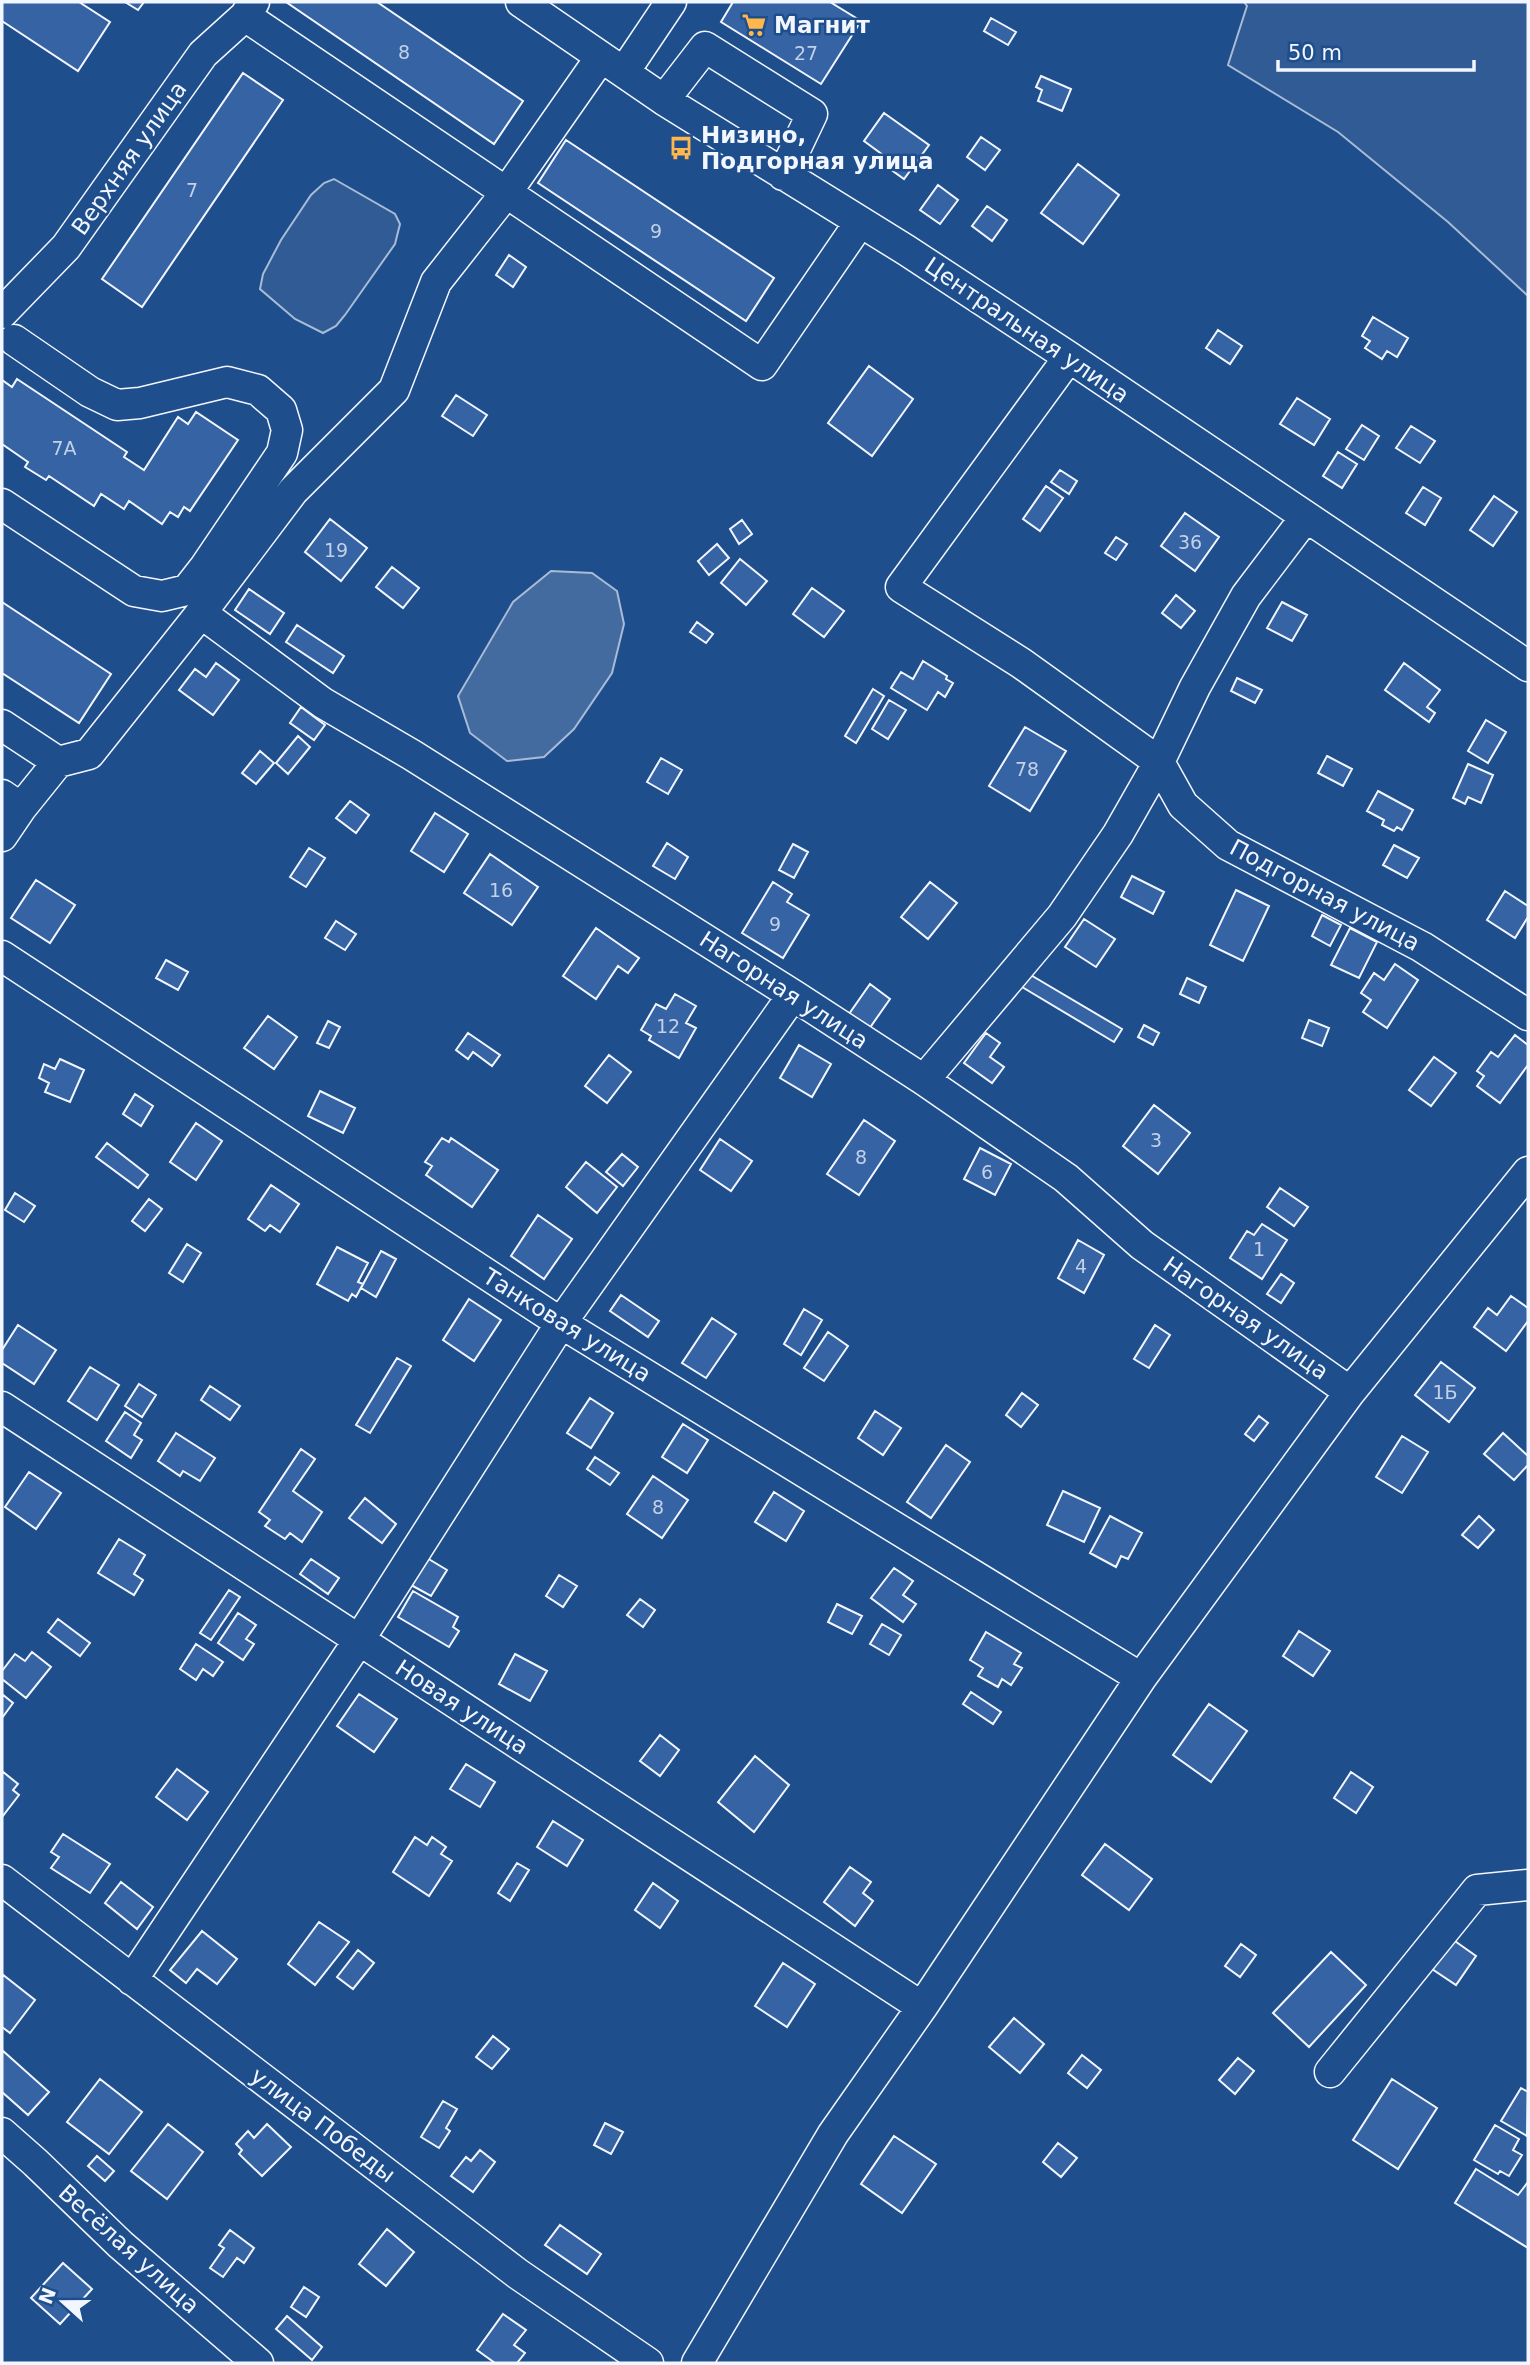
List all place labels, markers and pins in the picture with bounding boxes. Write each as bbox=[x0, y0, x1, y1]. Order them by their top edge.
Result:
supermarket icon: Магнит bbox=[740, 11, 768, 39]
place label: Магнит bbox=[774, 12, 870, 38]
place label: Низино, Подгорная улица bbox=[701, 122, 934, 174]
bus stop icon: Низино, Подгорная улица bbox=[667, 134, 695, 162]

